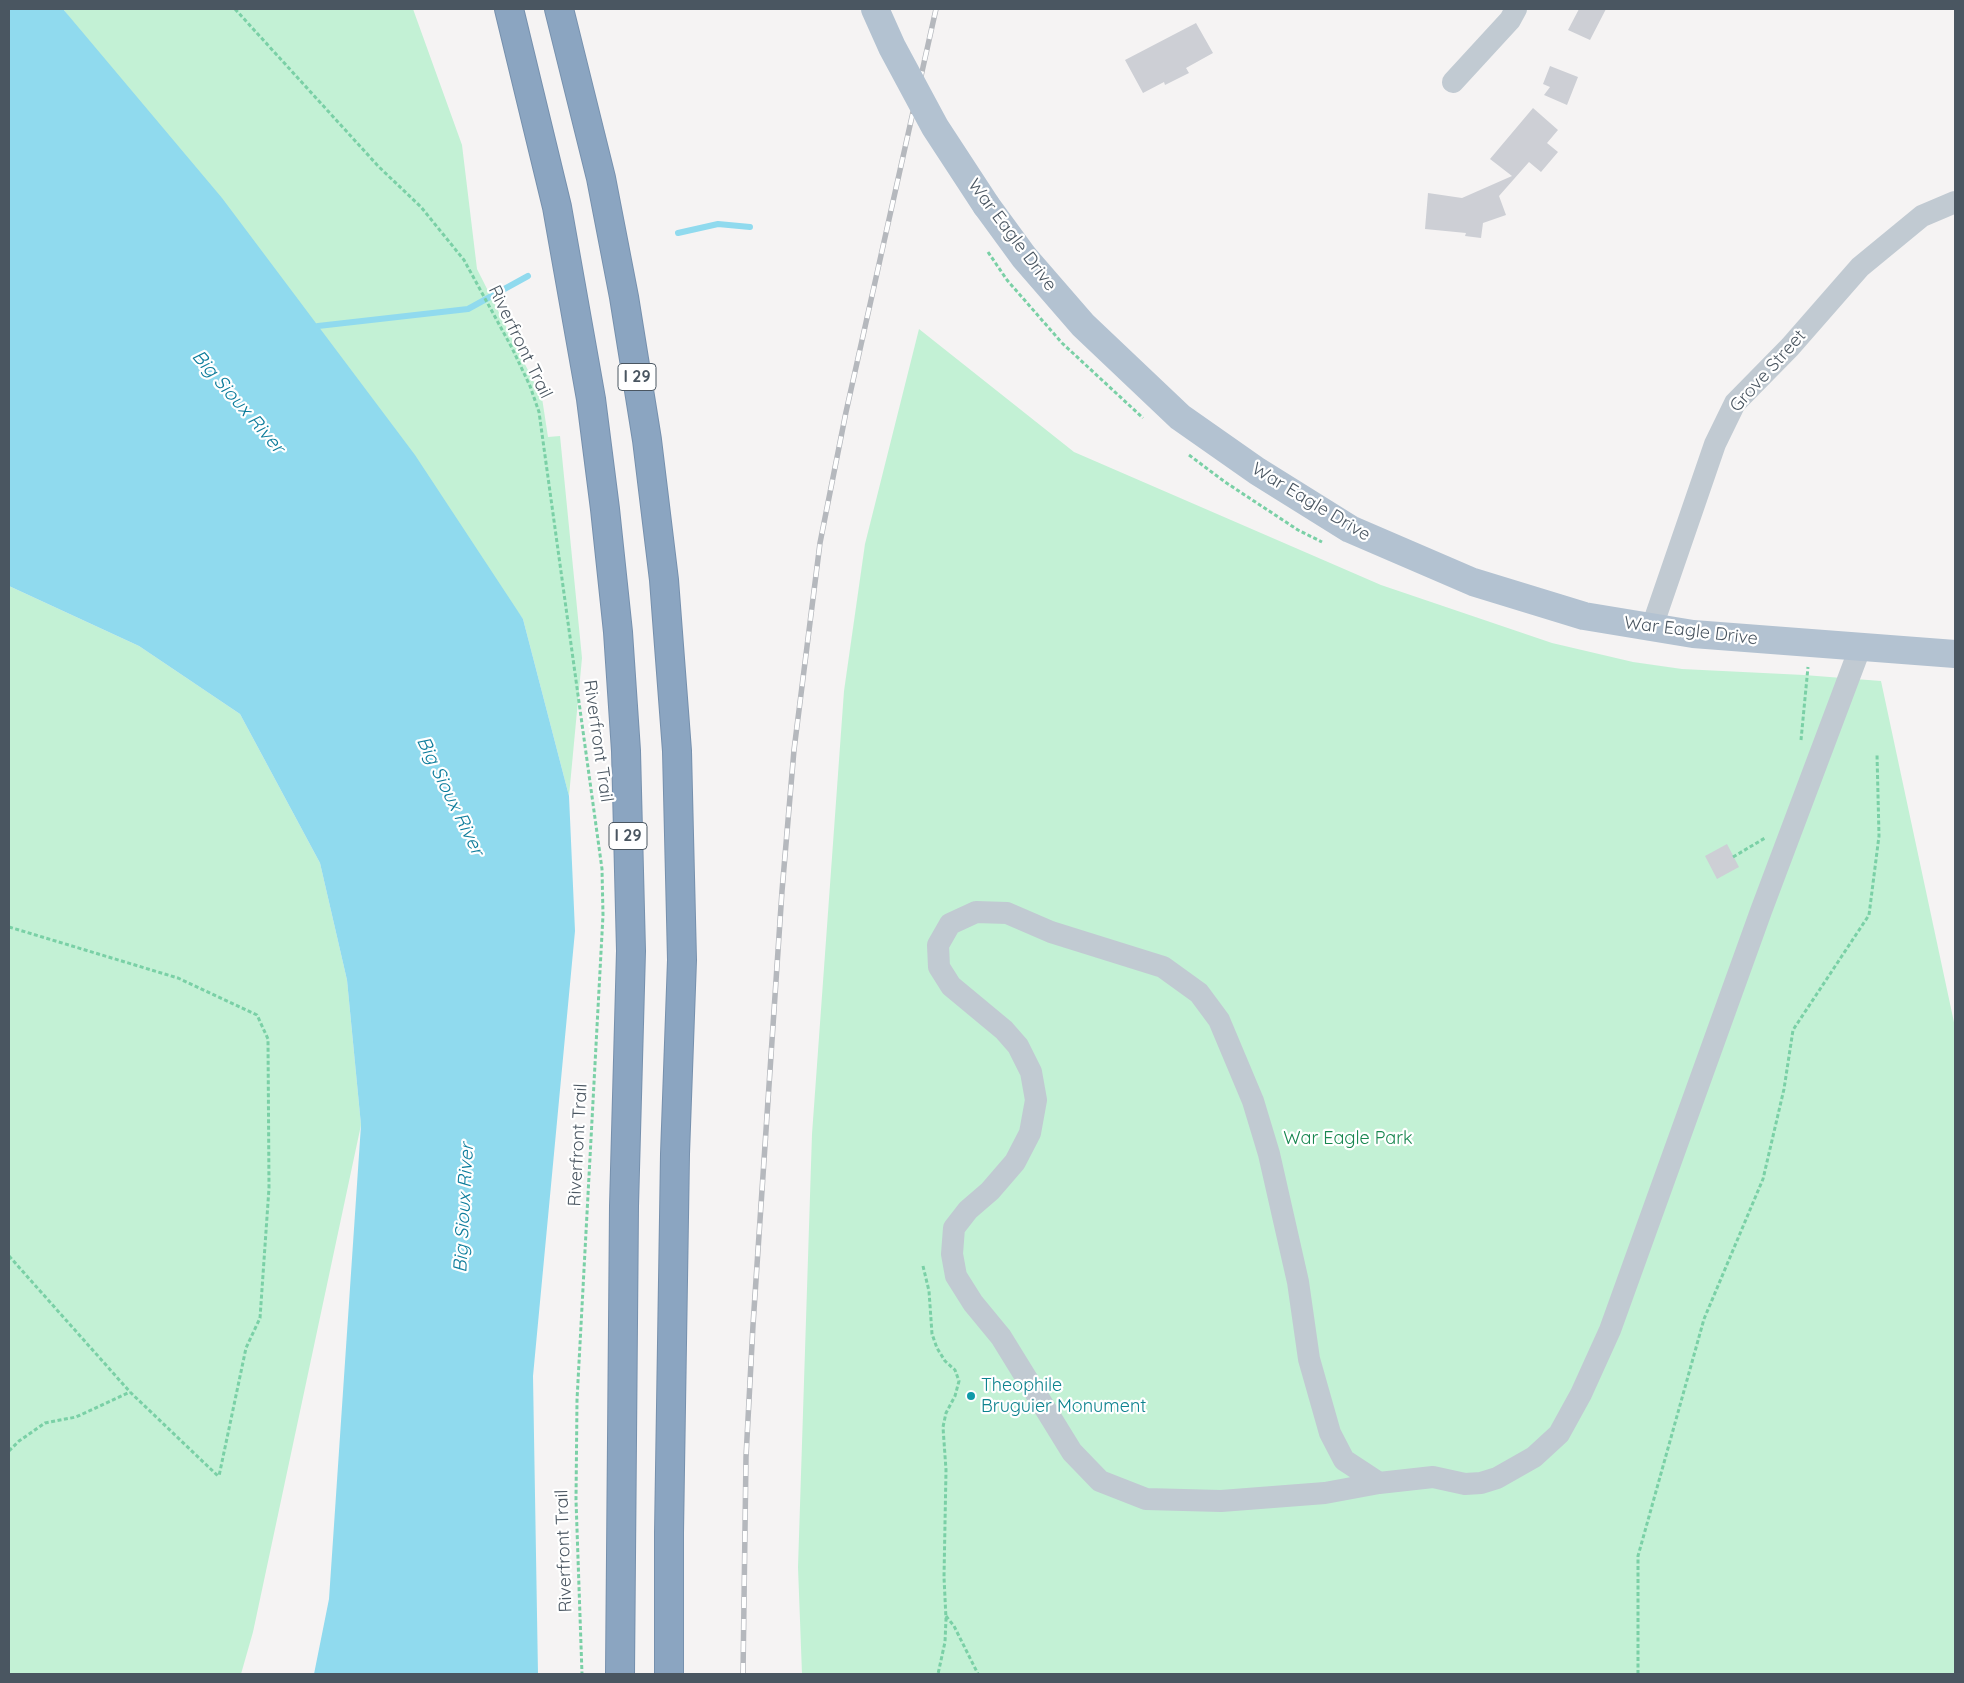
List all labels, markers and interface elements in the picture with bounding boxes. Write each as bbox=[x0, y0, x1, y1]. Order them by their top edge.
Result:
street label: War Eagle Drive bbox=[963, 175, 1061, 295]
street label: Riverfront Trail bbox=[483, 282, 557, 402]
street label: Grove Street bbox=[1725, 325, 1811, 417]
water label: Big Sioux River bbox=[187, 346, 289, 458]
road number: I 29 bbox=[618, 364, 656, 391]
street label: War Eagle Drive bbox=[1248, 458, 1374, 546]
street label: War Eagle Drive bbox=[1623, 612, 1759, 650]
street label: Riverfront Trail bbox=[579, 679, 617, 803]
water label: Big Sioux River bbox=[411, 733, 489, 859]
road number: I 29 bbox=[609, 822, 647, 849]
street label: Riverfront Trail bbox=[564, 1083, 592, 1207]
park label: War Eagle Park bbox=[1283, 1128, 1413, 1150]
water label: Big Sioux River bbox=[449, 1143, 479, 1273]
place label: Theophile Bruguier Monument bbox=[981, 1375, 1146, 1418]
marker: Theophile Bruguier Monument bbox=[965, 1390, 977, 1402]
street label: Riverfront Trail bbox=[551, 1489, 577, 1613]

